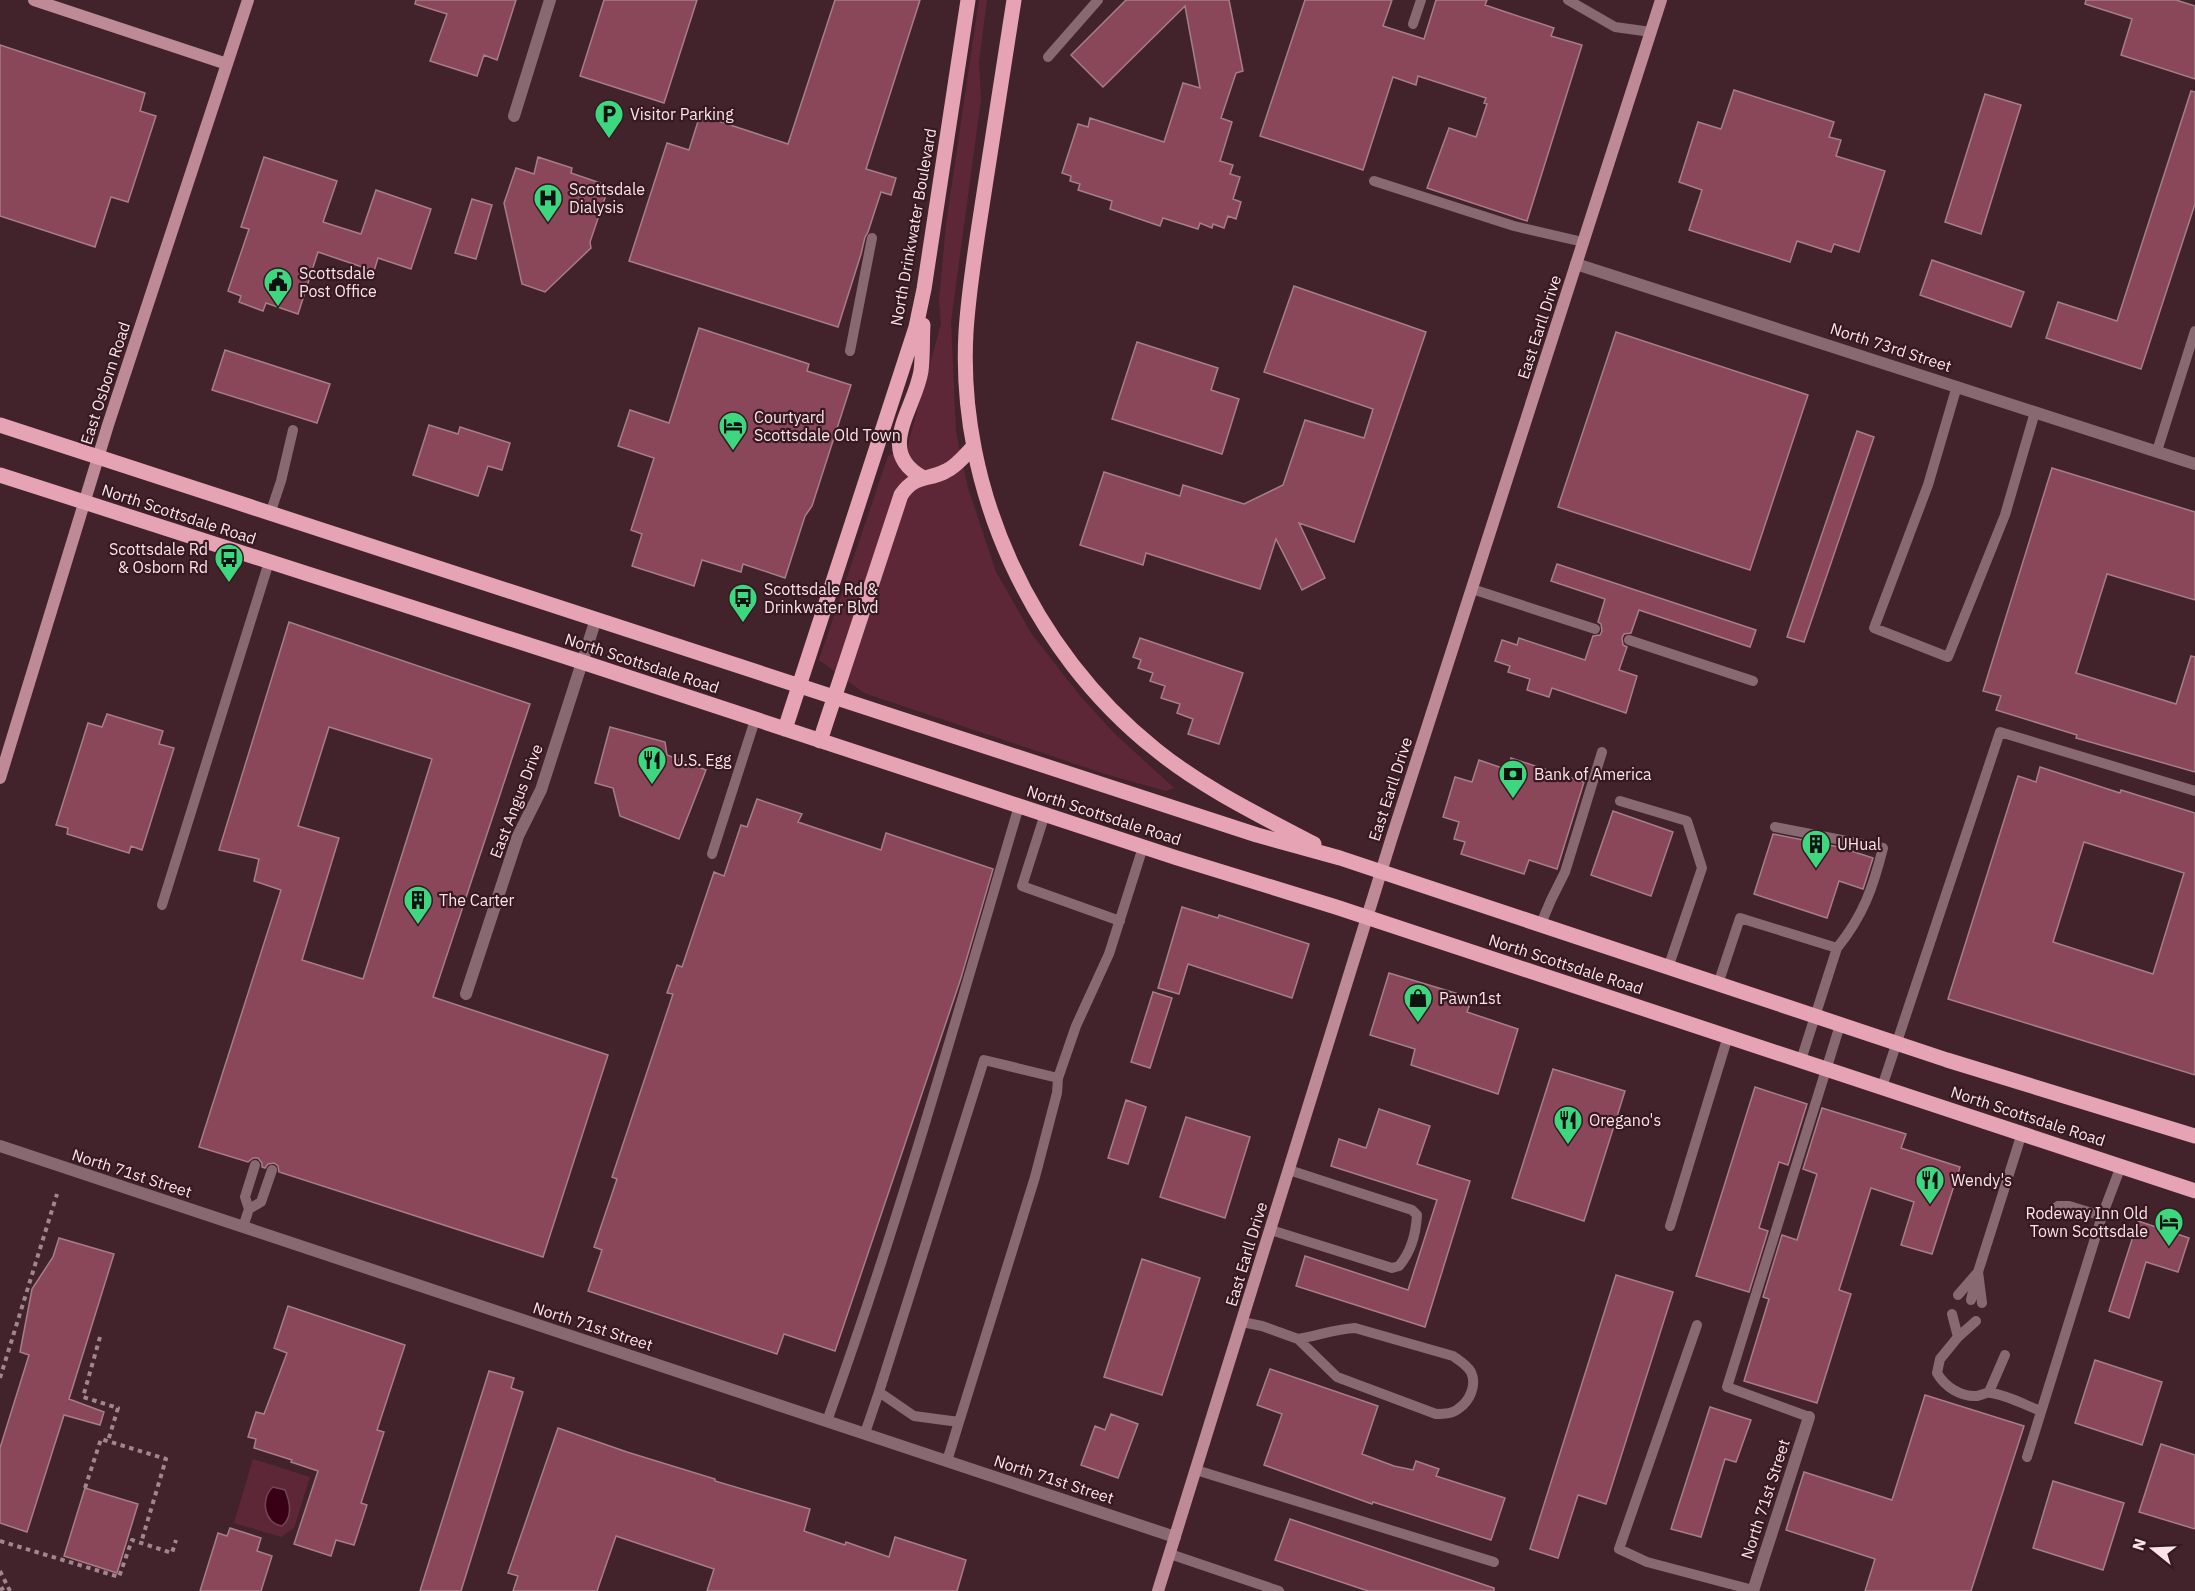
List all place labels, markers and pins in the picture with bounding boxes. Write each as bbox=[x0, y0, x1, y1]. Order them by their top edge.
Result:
parking icon: Visitor Parking bbox=[593, 98, 625, 140]
place label: Visitor Parking bbox=[630, 104, 734, 124]
place label: Scottsdale Dialysis bbox=[569, 179, 645, 217]
hospital icon: Scottsdale Dialysis bbox=[532, 182, 564, 224]
place label: Scottsdale Post Office bbox=[299, 263, 377, 301]
public building icon: Scottsdale Post Office bbox=[262, 266, 294, 308]
place label: Courtyard Scottsdale Old Town bbox=[754, 407, 901, 445]
hotel icon: Courtyard Scottsdale Old Town bbox=[717, 410, 749, 452]
place label: Scottsdale Rd & Osborn Rd bbox=[109, 539, 208, 577]
bus stop icon: Scottsdale Rd & Osborn Rd bbox=[213, 542, 245, 584]
place label: Scottsdale Rd & Drinkwater Blvd bbox=[764, 579, 878, 617]
bus stop icon: Scottsdale Rd & Drinkwater Blvd bbox=[727, 582, 759, 624]
restaurant icon: U.S. Egg bbox=[636, 744, 668, 786]
place label: U.S. Egg bbox=[673, 750, 732, 770]
bank icon: Bank of America bbox=[1497, 758, 1529, 800]
place label: Bank of America bbox=[1534, 764, 1652, 784]
building icon: UHual bbox=[1800, 828, 1832, 870]
place label: UHual bbox=[1837, 834, 1881, 854]
building icon: The Carter bbox=[402, 884, 434, 926]
place label: The Carter bbox=[439, 890, 515, 910]
shop icon: Pawn1st bbox=[1402, 982, 1434, 1024]
place label: Pawn1st bbox=[1439, 988, 1501, 1008]
restaurant icon: Oregano's bbox=[1552, 1104, 1584, 1146]
place label: Oregano's bbox=[1589, 1110, 1661, 1130]
restaurant icon: Wendy's bbox=[1914, 1164, 1946, 1206]
place label: Wendy's bbox=[1951, 1170, 2012, 1190]
place label: Rodeway Inn Old Town Scottsdale bbox=[2025, 1203, 2148, 1241]
hotel icon: Rodeway Inn Old Town Scottsdale bbox=[2153, 1206, 2185, 1248]

